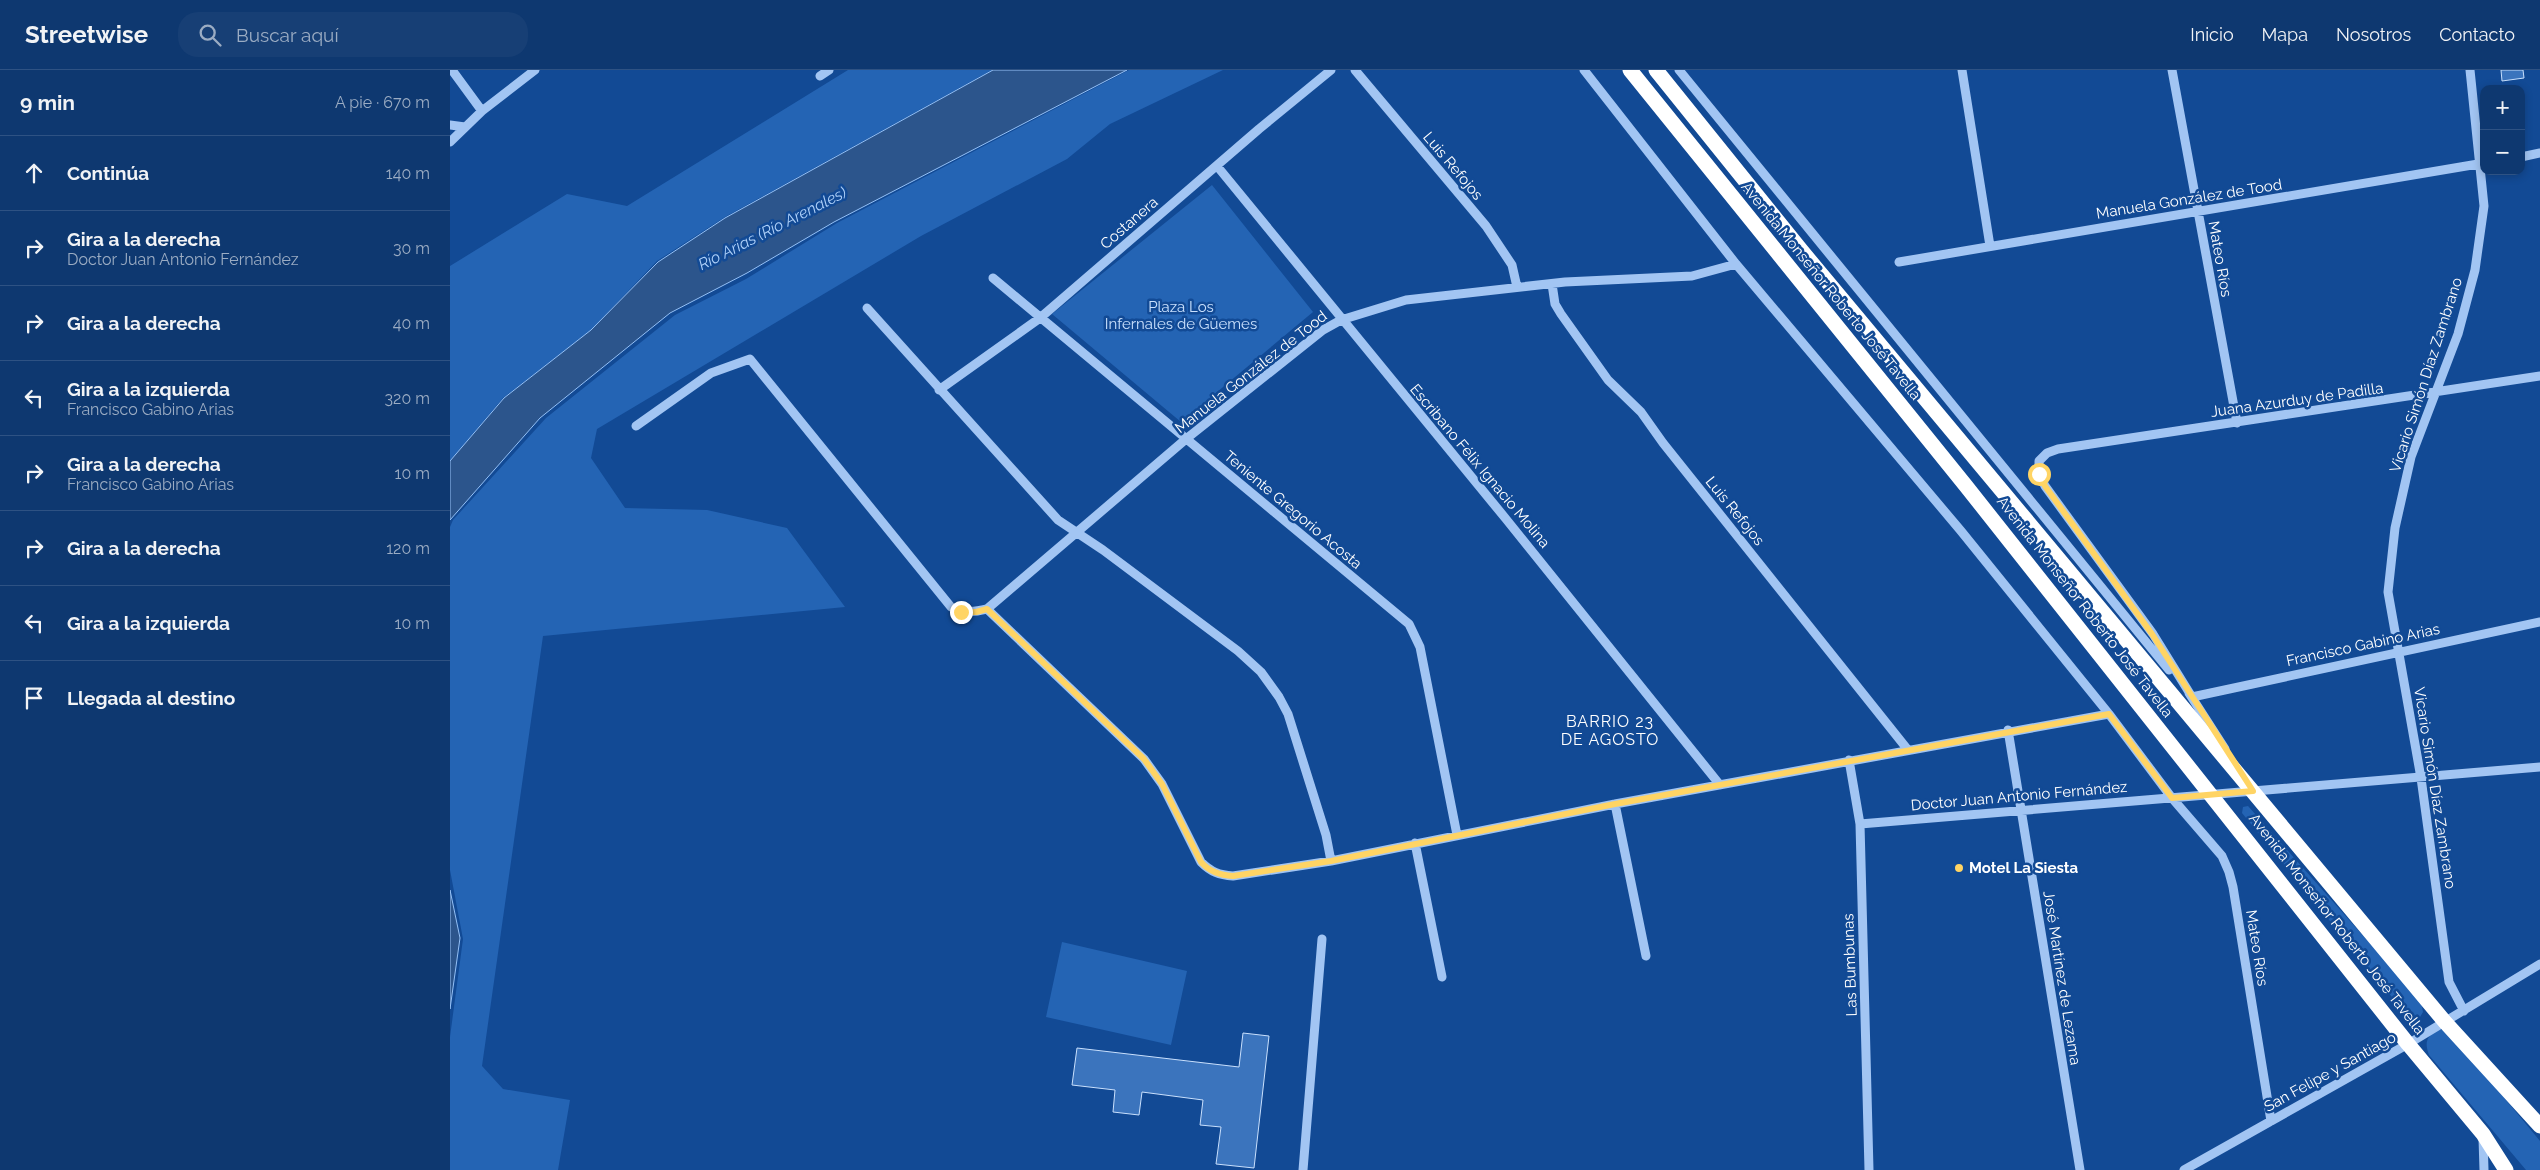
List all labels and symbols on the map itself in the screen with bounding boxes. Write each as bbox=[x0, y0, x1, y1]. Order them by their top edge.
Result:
street label: Luis Refojos bbox=[1419, 128, 1487, 204]
street label: Manuela González de Tood bbox=[2095, 175, 2283, 223]
street label: Avenida Monseñor Roberto José Tavella bbox=[1737, 178, 1925, 404]
water label: Río Arias (Río Arenales) bbox=[695, 183, 850, 274]
street label: Costanera bbox=[1096, 193, 1162, 253]
street label: Mateo Ríos bbox=[2204, 220, 2236, 298]
street label: Vicario Simón Díaz Zambrano bbox=[2386, 275, 2466, 475]
park label: Plaza Los Infernales de Güemes bbox=[1105, 298, 1257, 333]
street label: Manuela González de Tood bbox=[1171, 307, 1331, 437]
street label: Juana Azurduy de Padilla bbox=[2210, 379, 2384, 421]
street label: Escribano Félix Ignacio Molina bbox=[1406, 380, 1554, 552]
street label: Teniente Gregorio Acosta bbox=[1220, 447, 1366, 573]
route start bbox=[2028, 463, 2051, 486]
street label: Luis Refojos bbox=[1702, 473, 1768, 549]
street label: Avenida Monseñor Roberto José Tavella bbox=[1993, 493, 2177, 721]
route end bbox=[950, 601, 973, 624]
street label: Francisco Gabino Arias bbox=[2285, 620, 2441, 670]
street label: Vicario Simón Díaz Zambrano bbox=[2410, 686, 2460, 890]
district label: BARRIO 23 DE AGOSTO bbox=[1561, 712, 1659, 749]
street label: Doctor Juan Antonio Fernández bbox=[1910, 778, 2128, 814]
street label: Avenida Monseñor Roberto José Tavella bbox=[2245, 810, 2429, 1038]
place label: Motel La Siesta bbox=[1969, 859, 2079, 877]
marker: Motel La Siesta bbox=[1953, 862, 1965, 874]
street label: José Martínez de Lezama bbox=[2039, 890, 2085, 1066]
street label: Mateo Ríos bbox=[2242, 909, 2272, 987]
street label: Las Bumbunas bbox=[1839, 913, 1861, 1017]
street label: San Felipe y Santiago bbox=[2261, 1028, 2399, 1116]

